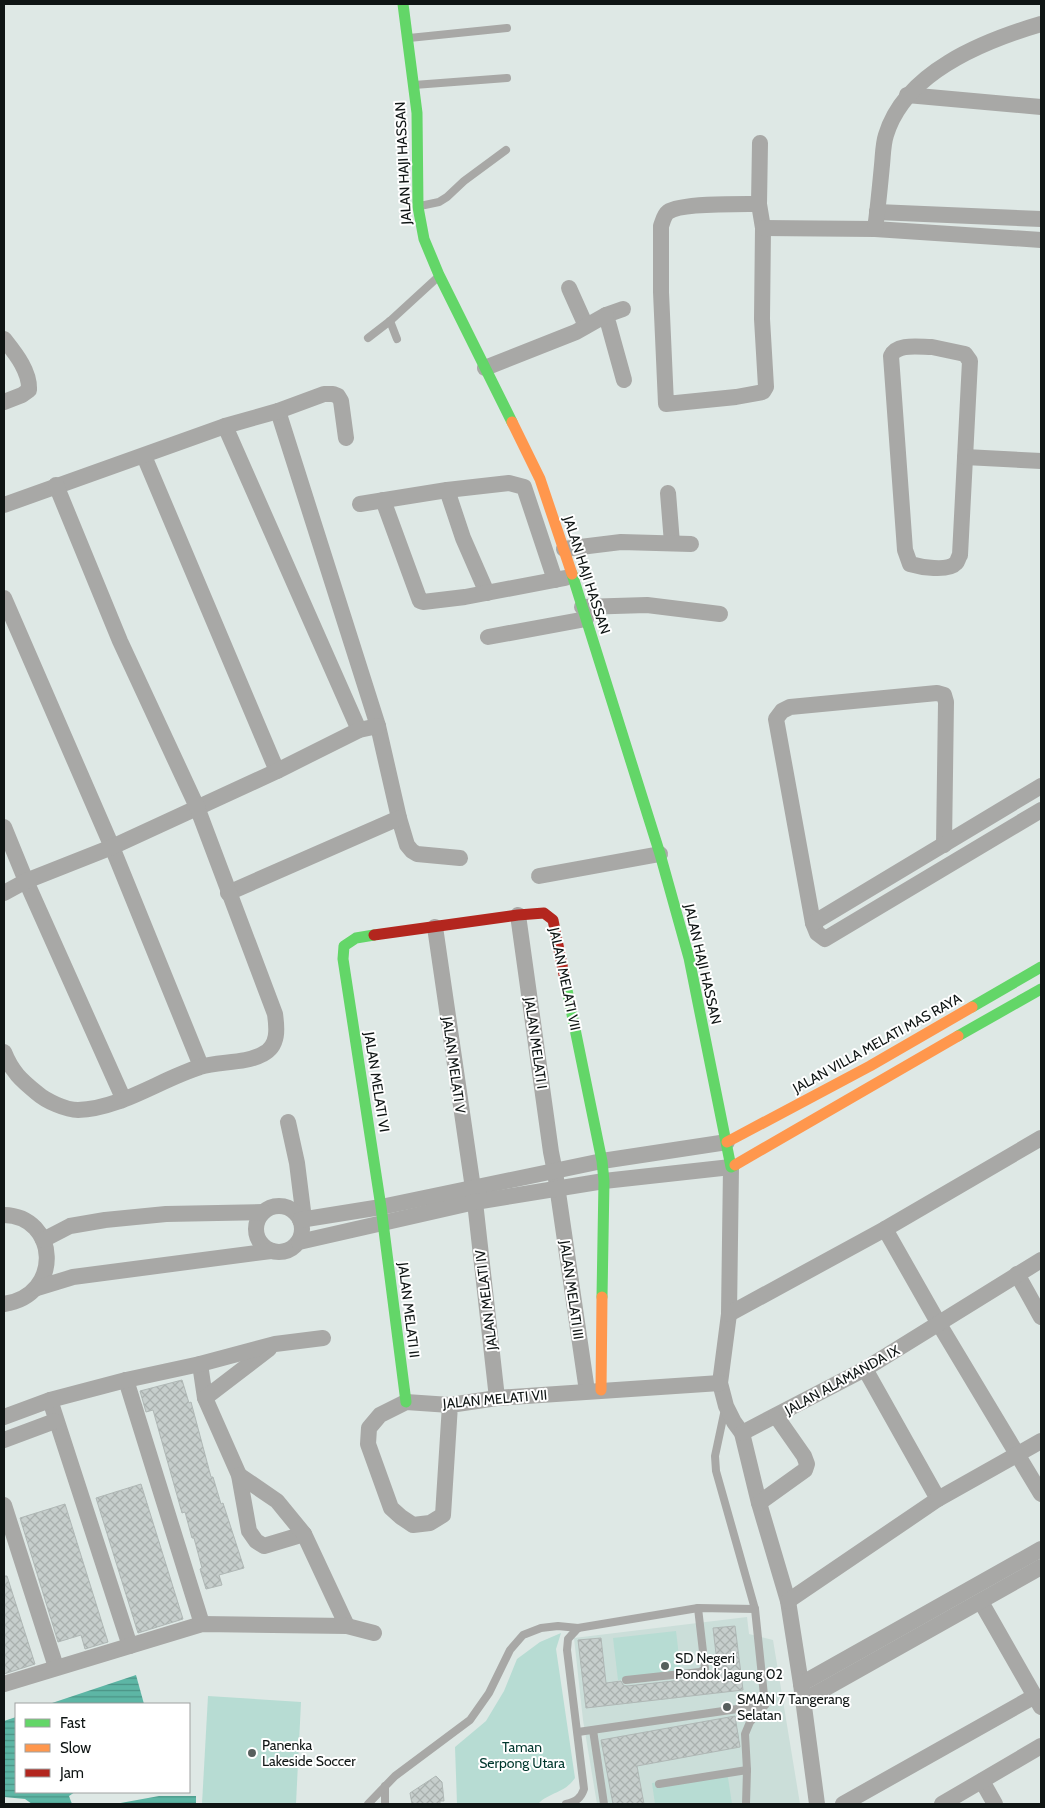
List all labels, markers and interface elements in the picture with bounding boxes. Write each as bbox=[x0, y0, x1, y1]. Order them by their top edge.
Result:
street label: JALAN HAJI HASSAN bbox=[391, 101, 415, 226]
street label: JALAN HAJI HASSAN bbox=[559, 513, 615, 636]
street label: JALAN HAJI HASSAN bbox=[680, 901, 726, 1026]
street label: JALAN MELATI VII bbox=[545, 925, 585, 1032]
street label: JALAN VILLA MELATI MAS RAYA bbox=[789, 989, 965, 1097]
street label: JALAN MELATI I bbox=[521, 995, 551, 1090]
street label: JALAN MELATI V bbox=[438, 1014, 470, 1115]
street label: JALAN MELATI VI bbox=[360, 1030, 394, 1133]
street label: JALAN MELATI III bbox=[556, 1238, 588, 1341]
street label: JALAN MELATI IV bbox=[471, 1248, 501, 1352]
street label: JALAN MELATI II bbox=[394, 1260, 424, 1359]
street label: JALAN ALAMANDA IX bbox=[781, 1341, 903, 1420]
street label: JALAN MELATI VII bbox=[441, 1385, 548, 1413]
place label: SD Negeri Pondok Jagung 02 bbox=[675, 1649, 783, 1683]
marker: SD Negeri Pondok Jagung 02 bbox=[659, 1660, 671, 1672]
place label: SMAN 7 Tangerang Selatan bbox=[737, 1690, 851, 1724]
marker: SMAN 7 Tangerang Selatan bbox=[721, 1701, 733, 1713]
legend bbox=[15, 1703, 190, 1793]
text: Fast bbox=[60, 1714, 85, 1732]
place label: Panenka Lakeside Soccer bbox=[262, 1736, 356, 1770]
park label: Taman Serpong Utara bbox=[479, 1738, 565, 1772]
text: Slow bbox=[60, 1739, 91, 1757]
marker: Panenka Lakeside Soccer bbox=[246, 1747, 258, 1759]
text: Jam bbox=[59, 1764, 84, 1782]

